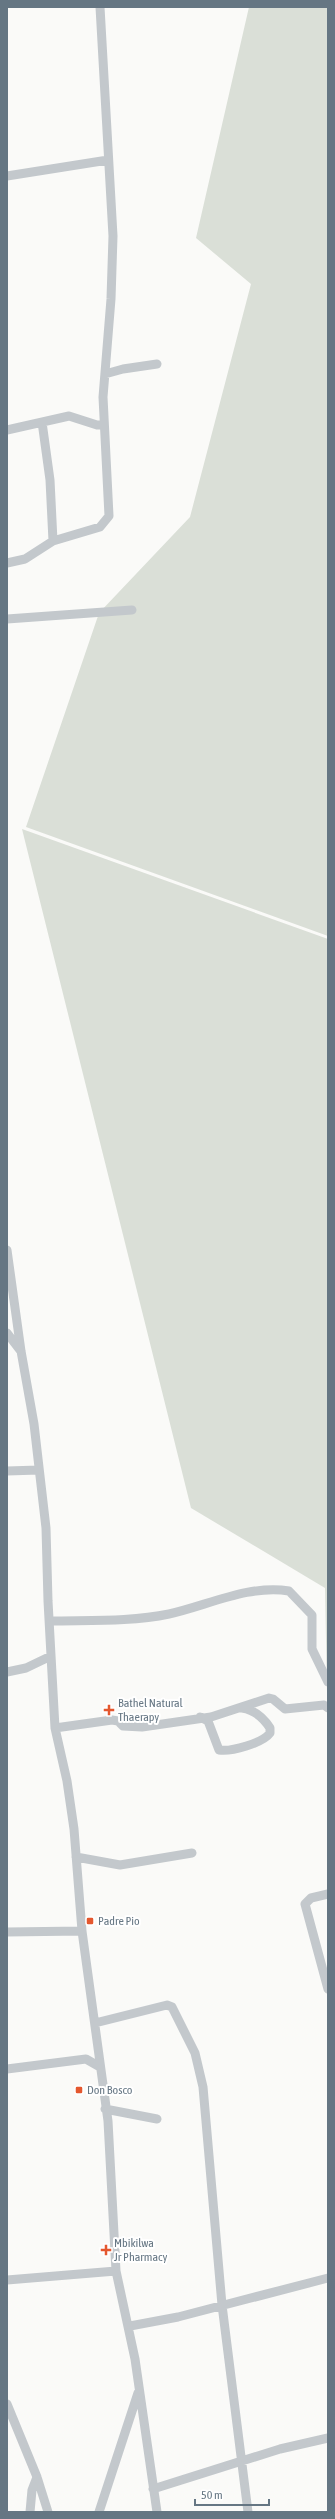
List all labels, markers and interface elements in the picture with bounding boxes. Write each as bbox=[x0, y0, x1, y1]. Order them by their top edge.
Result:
place label: Bathel Natural Thaerapy bbox=[118, 1696, 184, 1724]
marker: Bathel Natural Thaerapy bbox=[103, 1704, 115, 1716]
place label: Padre Pio bbox=[98, 1914, 140, 1928]
marker: Padre Pio bbox=[85, 1916, 95, 1926]
place label: Don Bosco bbox=[87, 2083, 133, 2097]
marker: Don Bosco bbox=[74, 2085, 84, 2095]
place label: Mbikilwa Jr Pharmacy bbox=[114, 2236, 168, 2264]
marker: Mbikilwa Jr Pharmacy bbox=[101, 2245, 111, 2255]
scale bar bbox=[195, 2481, 269, 2507]
text: 50 m bbox=[201, 2488, 223, 2502]

